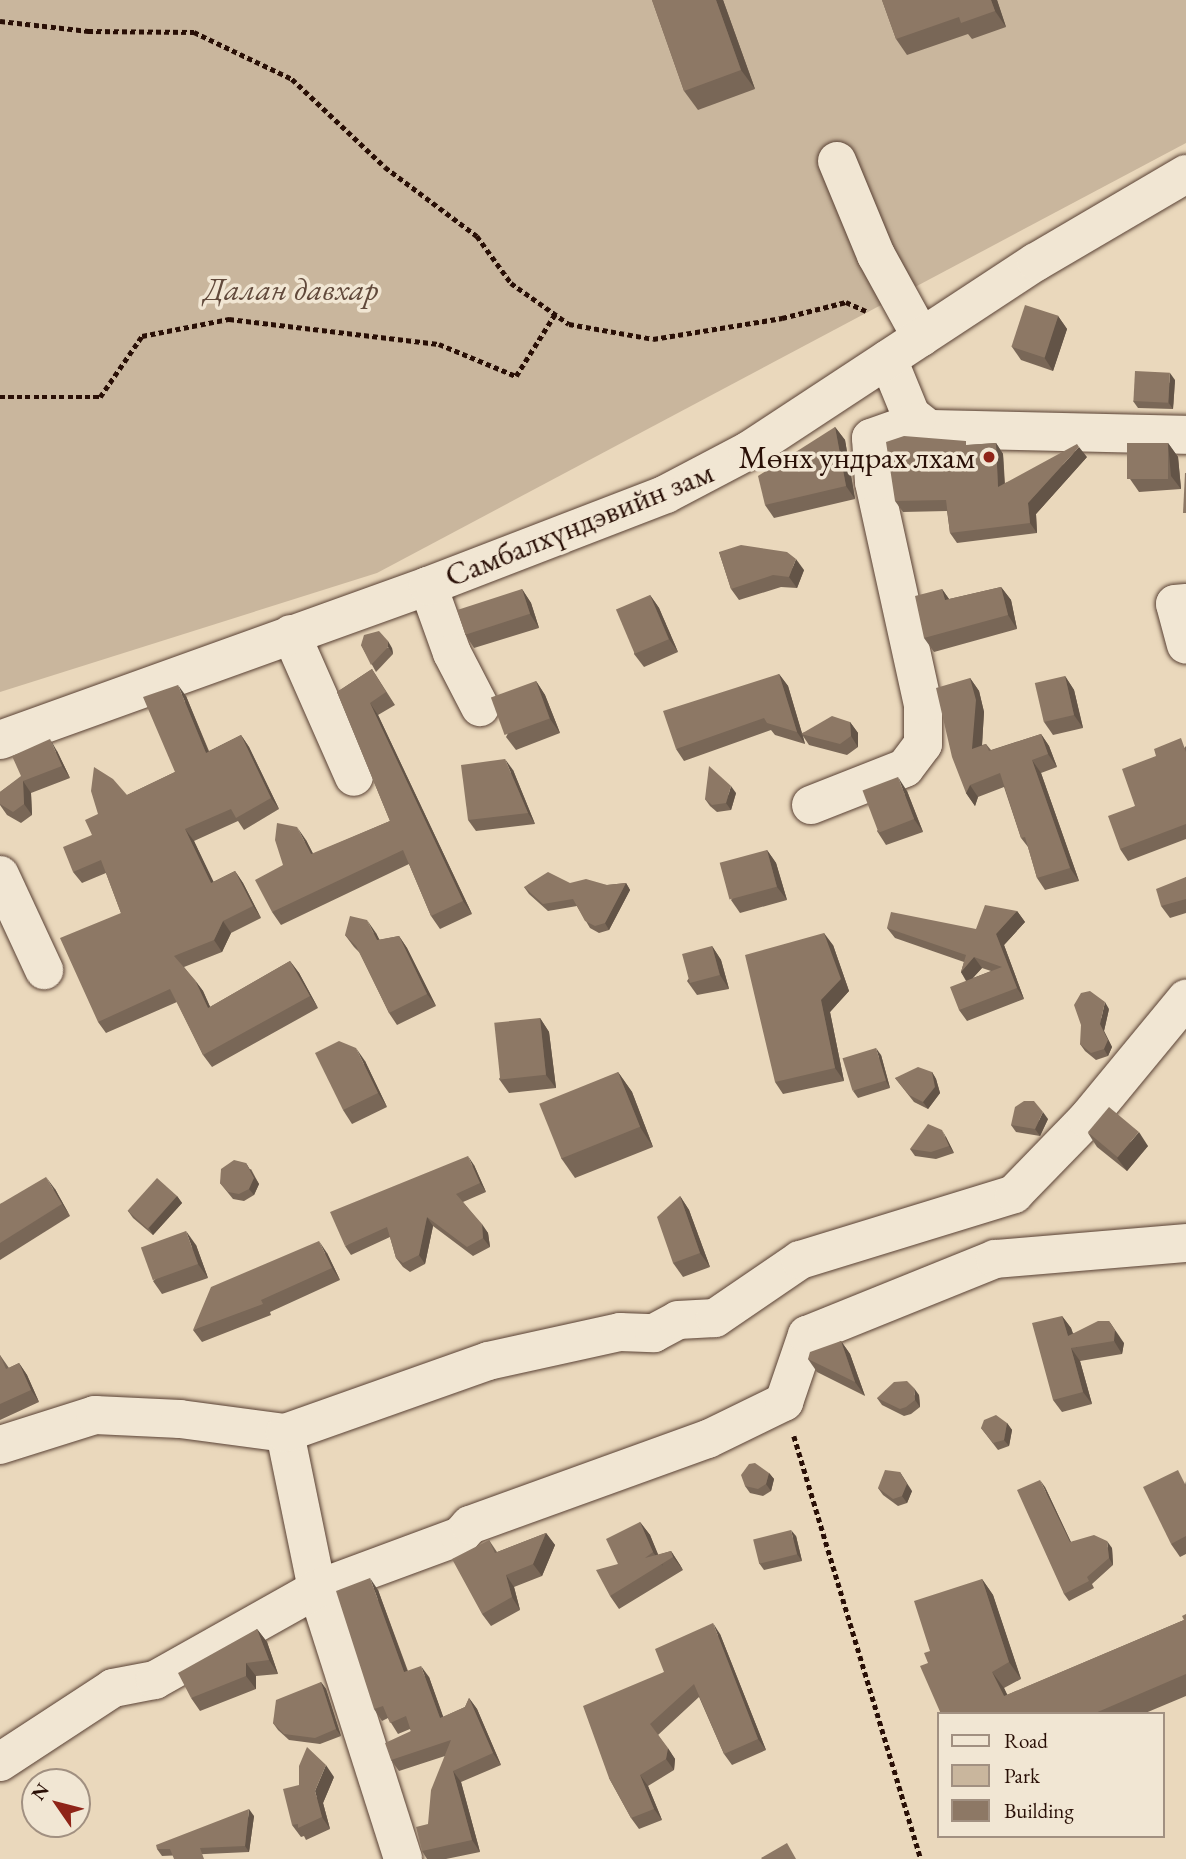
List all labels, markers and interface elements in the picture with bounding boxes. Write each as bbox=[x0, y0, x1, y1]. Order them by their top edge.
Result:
park label: Далан давхар bbox=[204, 270, 378, 308]
place label: Мөнх ундрах лхам bbox=[739, 438, 975, 476]
marker: Мөнх ундрах лхам bbox=[981, 449, 997, 465]
street label: Самбалхүндэвийн зам bbox=[439, 453, 719, 595]
legend bbox=[937, 1712, 1165, 1838]
text: Road bbox=[1004, 1727, 1048, 1754]
text: Park bbox=[1004, 1762, 1040, 1789]
north arrow bbox=[21, 1768, 91, 1838]
text: N bbox=[25, 1778, 55, 1805]
text: Building bbox=[1004, 1797, 1074, 1824]

